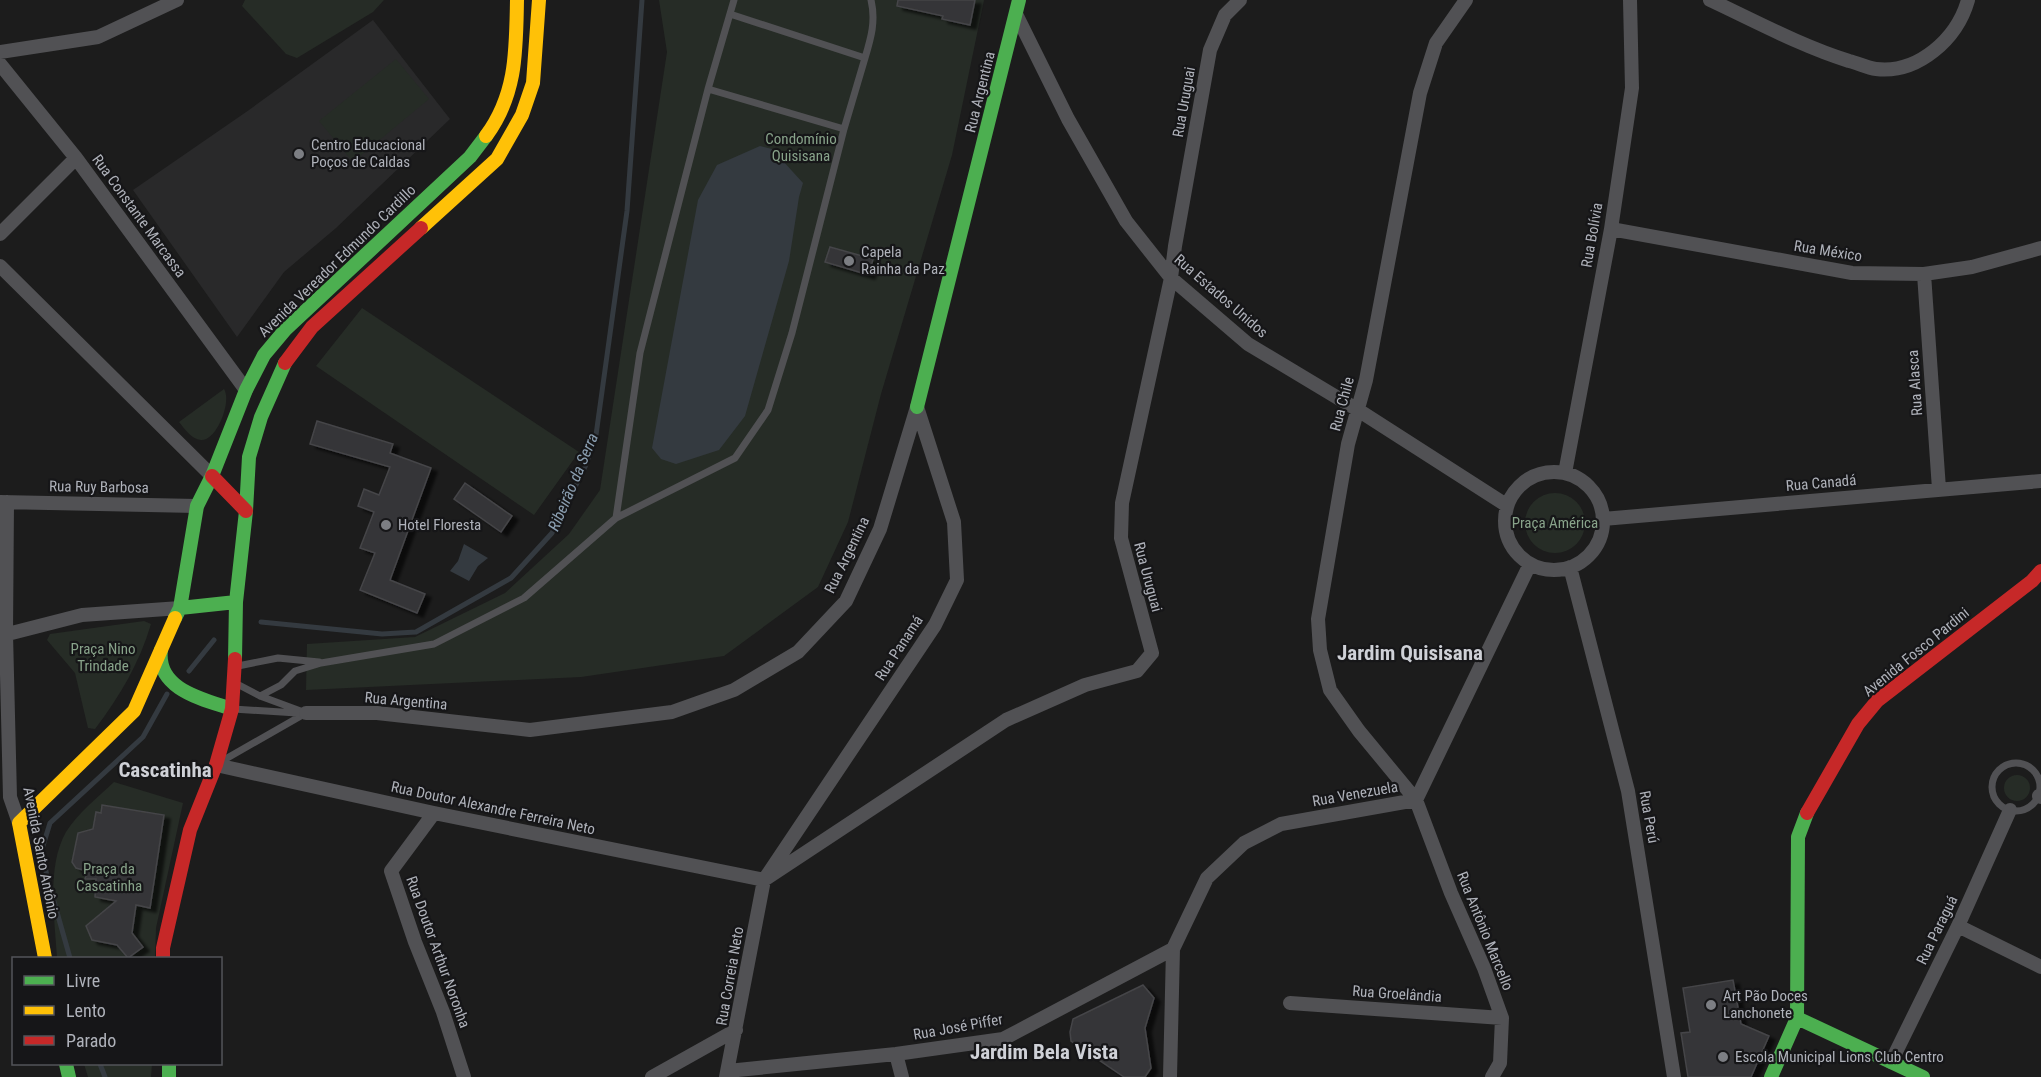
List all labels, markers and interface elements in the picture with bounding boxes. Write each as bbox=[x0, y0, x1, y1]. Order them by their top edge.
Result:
street label: Rua Argentina bbox=[961, 50, 999, 134]
street label: Rua Uruguai bbox=[1169, 65, 1199, 139]
park label: Condomínio Quisisana bbox=[765, 130, 837, 165]
place label: Centro Educacional Poços de Caldas bbox=[311, 136, 426, 171]
marker: Centro Educacional Poços de Caldas bbox=[292, 147, 306, 161]
street label: Rua Constante Marcassa bbox=[88, 151, 190, 281]
street label: Avenida Vereador Edmundo Cardillo bbox=[255, 181, 419, 341]
street label: Rua Bolívia bbox=[1577, 201, 1607, 269]
street label: Rua México bbox=[1793, 237, 1863, 265]
place label: Capela Rainha da Paz bbox=[861, 243, 945, 278]
street label: Rua Estados Unidos bbox=[1171, 251, 1272, 342]
marker: Capela Rainha da Paz bbox=[842, 254, 856, 268]
street label: Rua Alasca bbox=[1904, 349, 1926, 417]
street label: Rua Chile bbox=[1326, 375, 1358, 433]
water label: Ribeirão da Serra bbox=[544, 430, 602, 534]
street label: Rua Canadá bbox=[1785, 471, 1857, 495]
street label: Rua Ruy Barbosa bbox=[49, 477, 149, 497]
street label: Rua Argentina bbox=[821, 514, 873, 596]
park label: Praça América bbox=[1512, 514, 1598, 532]
place label: Hotel Floresta bbox=[398, 516, 481, 534]
marker: Hotel Floresta bbox=[379, 518, 393, 532]
street label: Rua Uruguai bbox=[1130, 540, 1166, 614]
street label: Avenida Fosco Pardini bbox=[1859, 604, 1973, 700]
street label: Rua Panamá bbox=[871, 612, 927, 684]
park label: Praça Nino Trindade bbox=[71, 640, 135, 675]
district label: Jardim Quisisana bbox=[1337, 641, 1483, 665]
street label: Rua Argentina bbox=[364, 688, 448, 714]
district label: Cascatinha bbox=[118, 758, 212, 782]
street label: Rua Doutor Alexandre Ferreira Neto bbox=[389, 778, 597, 838]
street label: Rua Venezuela bbox=[1311, 778, 1399, 810]
street label: Avenida Santo Antônio bbox=[19, 786, 63, 920]
street label: Rua Perú bbox=[1636, 789, 1662, 845]
park label: Praça da Cascatinha bbox=[76, 860, 142, 895]
street label: Rua Antônio Marcello bbox=[1453, 869, 1517, 993]
street label: Rua Doutor Arthur Noronha bbox=[402, 874, 474, 1030]
street label: Rua Paraguá bbox=[1913, 893, 1961, 967]
street label: Rua Correia Neto bbox=[712, 925, 748, 1027]
legend bbox=[12, 957, 222, 1065]
text: Livre bbox=[66, 970, 100, 991]
street label: Rua Groelândia bbox=[1352, 982, 1442, 1006]
place label: Art Pão Doces Lanchonete bbox=[1723, 987, 1808, 1022]
marker: Art Pão Doces Lanchonete bbox=[1704, 998, 1718, 1012]
text: Lento bbox=[66, 1000, 106, 1021]
street label: Rua José Piffer bbox=[912, 1010, 1005, 1044]
text: Parado bbox=[66, 1030, 116, 1051]
district label: Jardim Bela Vista bbox=[970, 1040, 1118, 1064]
place label: Escola Municipal Lions Club Centro bbox=[1735, 1048, 1944, 1066]
marker: Escola Municipal Lions Club Centro bbox=[1716, 1050, 1730, 1064]

